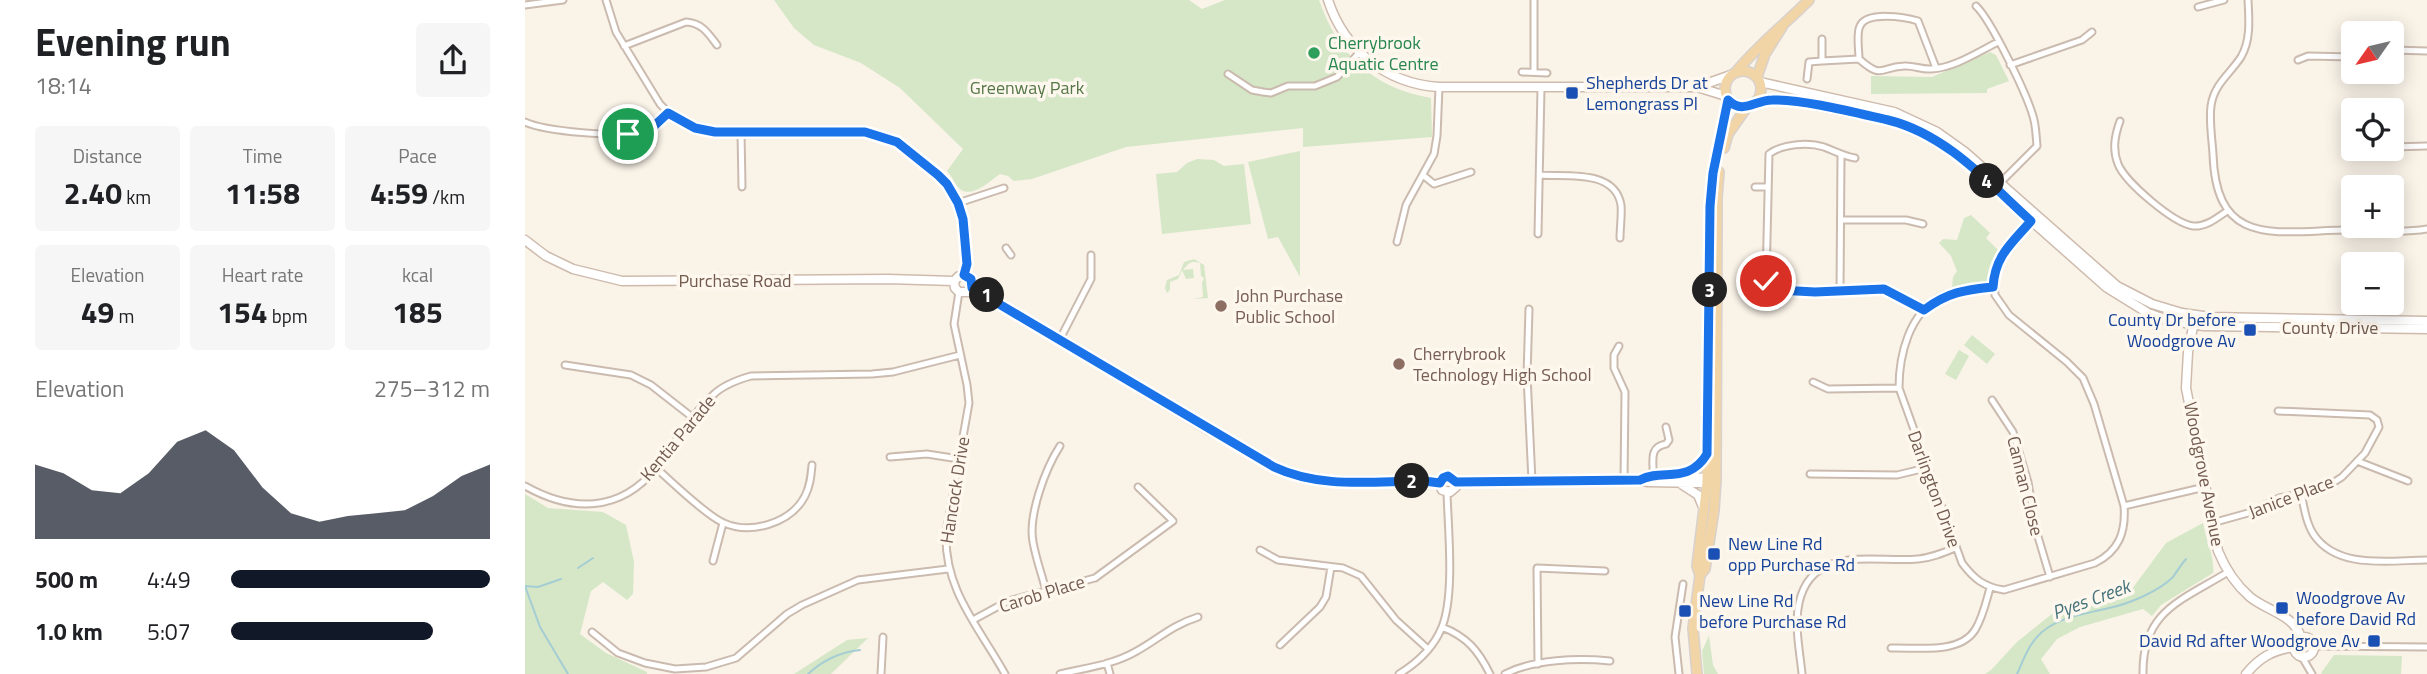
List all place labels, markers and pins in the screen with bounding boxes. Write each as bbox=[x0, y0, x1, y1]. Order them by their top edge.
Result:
place label: Cherrybrook Aquatic Centre bbox=[1328, 29, 1439, 77]
marker: Cherrybrook Aquatic Centre bbox=[1306, 45, 1322, 61]
place label: Shepherds Dr at Lemongrass Pl bbox=[1586, 69, 1708, 117]
marker: Shepherds Dr at Lemongrass Pl bbox=[1564, 85, 1580, 101]
pin bbox=[598, 104, 658, 164]
pin: 4 bbox=[1969, 164, 2005, 198]
pin bbox=[1736, 251, 1796, 311]
pin: 3 bbox=[1693, 272, 1727, 308]
pin: 1 bbox=[969, 278, 1005, 312]
place label: John Purchase Public School bbox=[1235, 282, 1343, 330]
marker: John Purchase Public School bbox=[1213, 298, 1229, 314]
place label: County Dr before Woodgrove Av bbox=[2108, 306, 2236, 354]
marker: County Dr before Woodgrove Av bbox=[2242, 322, 2258, 338]
place label: Cherrybrook Technology High School bbox=[1413, 340, 1592, 388]
marker: Cherrybrook Technology High School bbox=[1391, 356, 1407, 372]
pin: 2 bbox=[1395, 463, 1429, 498]
place label: New Line Rd opp Purchase Rd bbox=[1728, 530, 1855, 578]
marker: New Line Rd opp Purchase Rd bbox=[1706, 546, 1722, 562]
place label: Woodgrove Av before David Rd bbox=[2296, 584, 2416, 632]
place label: New Line Rd before Purchase Rd bbox=[1699, 587, 1847, 635]
marker: Woodgrove Av before David Rd bbox=[2274, 600, 2290, 616]
marker: New Line Rd before Purchase Rd bbox=[1677, 603, 1693, 619]
place label: David Rd after Woodgrove Av bbox=[2139, 627, 2360, 654]
marker: David Rd after Woodgrove Av bbox=[2366, 633, 2382, 649]

